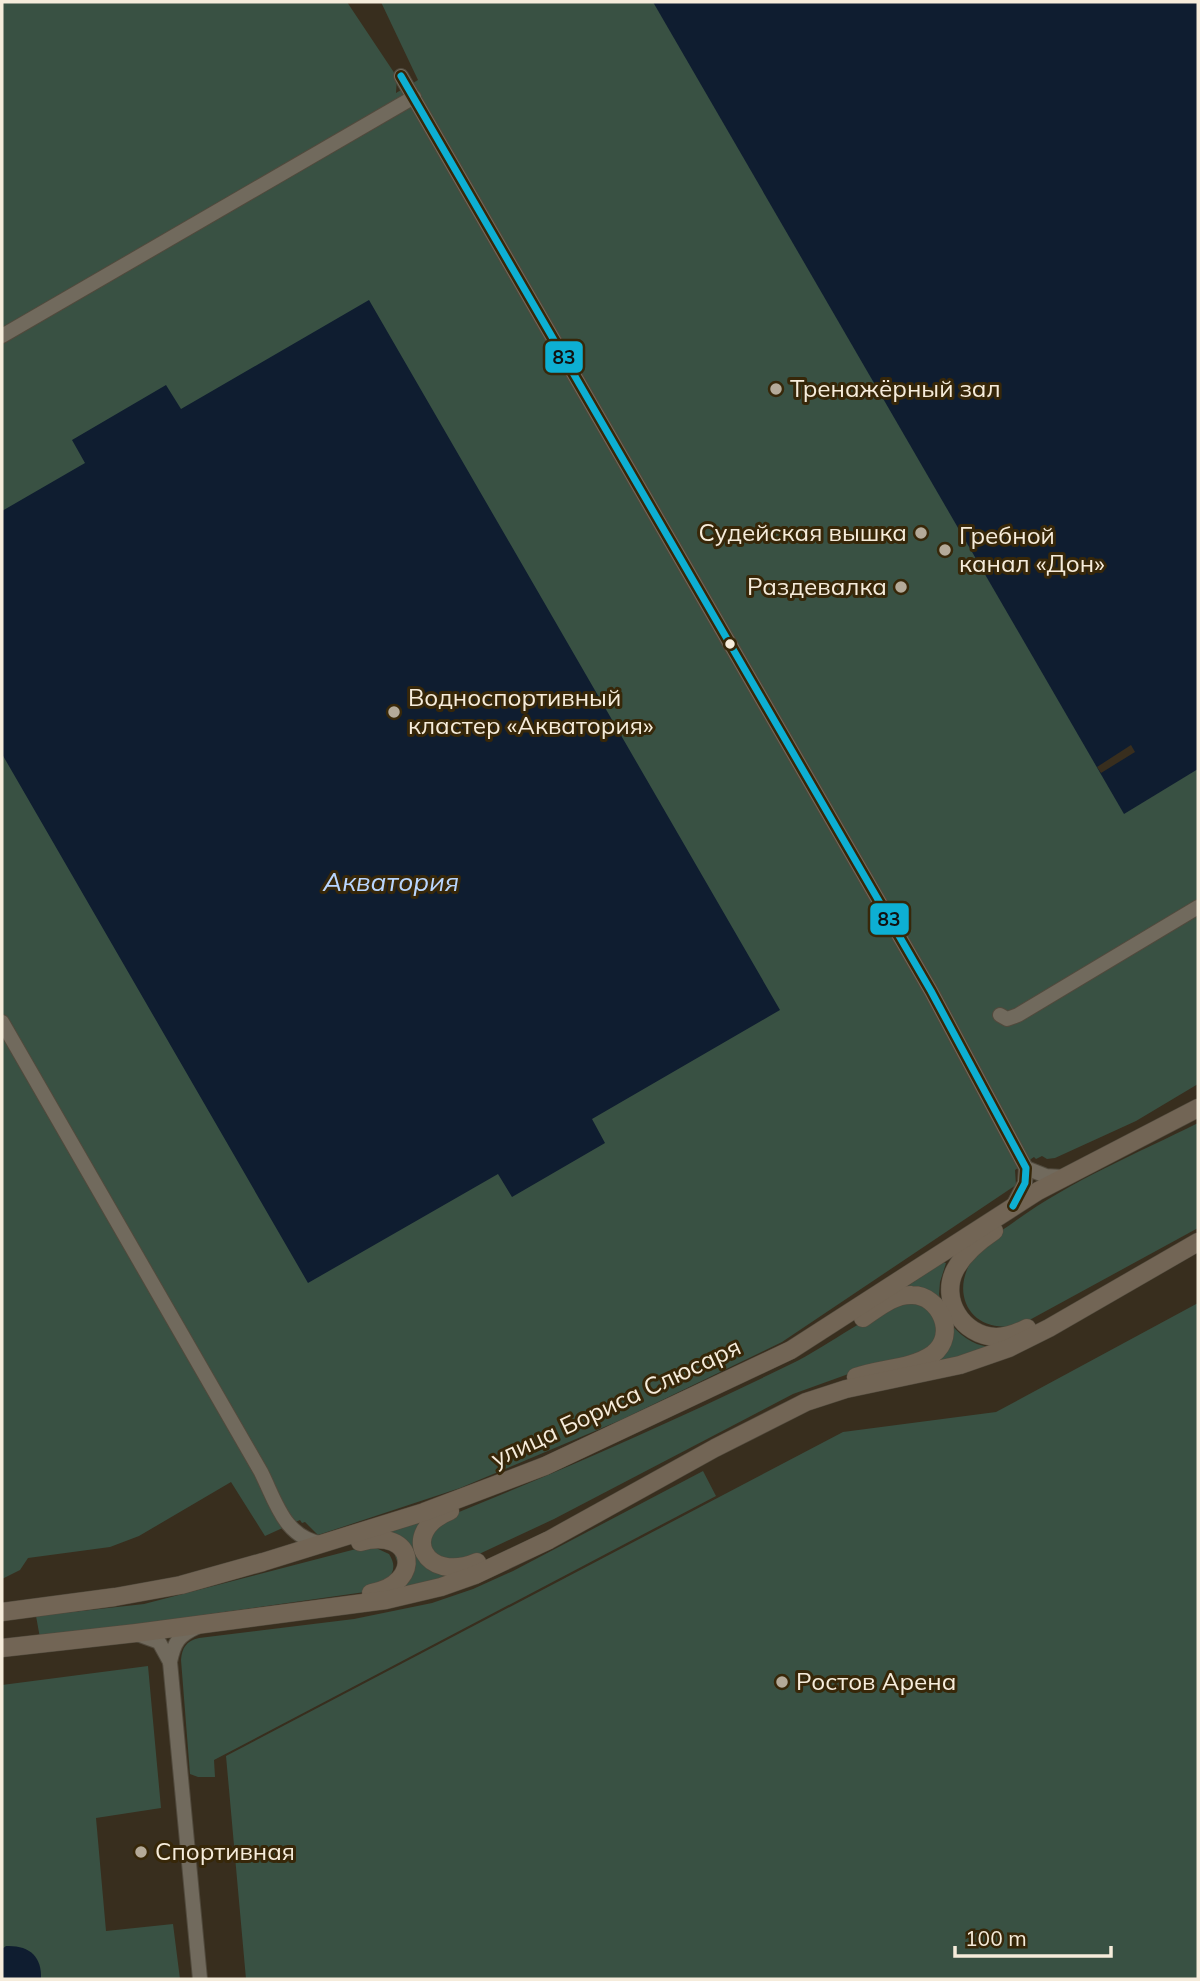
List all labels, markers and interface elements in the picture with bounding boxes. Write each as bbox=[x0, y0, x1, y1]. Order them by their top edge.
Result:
line badge: 83 bbox=[544, 340, 584, 374]
text: 83 bbox=[553, 345, 575, 369]
place label: Тренажёрный зал bbox=[790, 373, 1001, 403]
marker: Тренажёрный зал bbox=[768, 381, 784, 397]
place label: Судейская вышка bbox=[699, 517, 907, 547]
place label: Гребной канал «Дон» bbox=[959, 520, 1105, 578]
marker: Судейская вышка bbox=[913, 525, 929, 541]
marker: Гребной канал «Дон» bbox=[937, 542, 953, 558]
place label: Раздевалка bbox=[747, 571, 887, 601]
marker: Раздевалка bbox=[893, 579, 909, 595]
unlabelled marker bbox=[723, 637, 737, 651]
place label: Водноспортивный кластер «Акватория» bbox=[408, 682, 654, 740]
marker: Водноспортивный кластер «Акватория» bbox=[386, 704, 402, 720]
water label: Акватория bbox=[322, 865, 459, 898]
line badge: 83 bbox=[869, 902, 910, 936]
text: 83 bbox=[878, 907, 900, 931]
street label: улица Бориса Слюсаря bbox=[486, 1331, 745, 1473]
place label: Ростов Арена bbox=[796, 1666, 956, 1696]
marker: Ростов Арена bbox=[774, 1674, 790, 1690]
place label: Спортивная bbox=[155, 1836, 295, 1866]
marker: Спортивная bbox=[133, 1844, 149, 1860]
scale bar bbox=[955, 1914, 1111, 1958]
text: 100 m bbox=[965, 1925, 1027, 1951]

